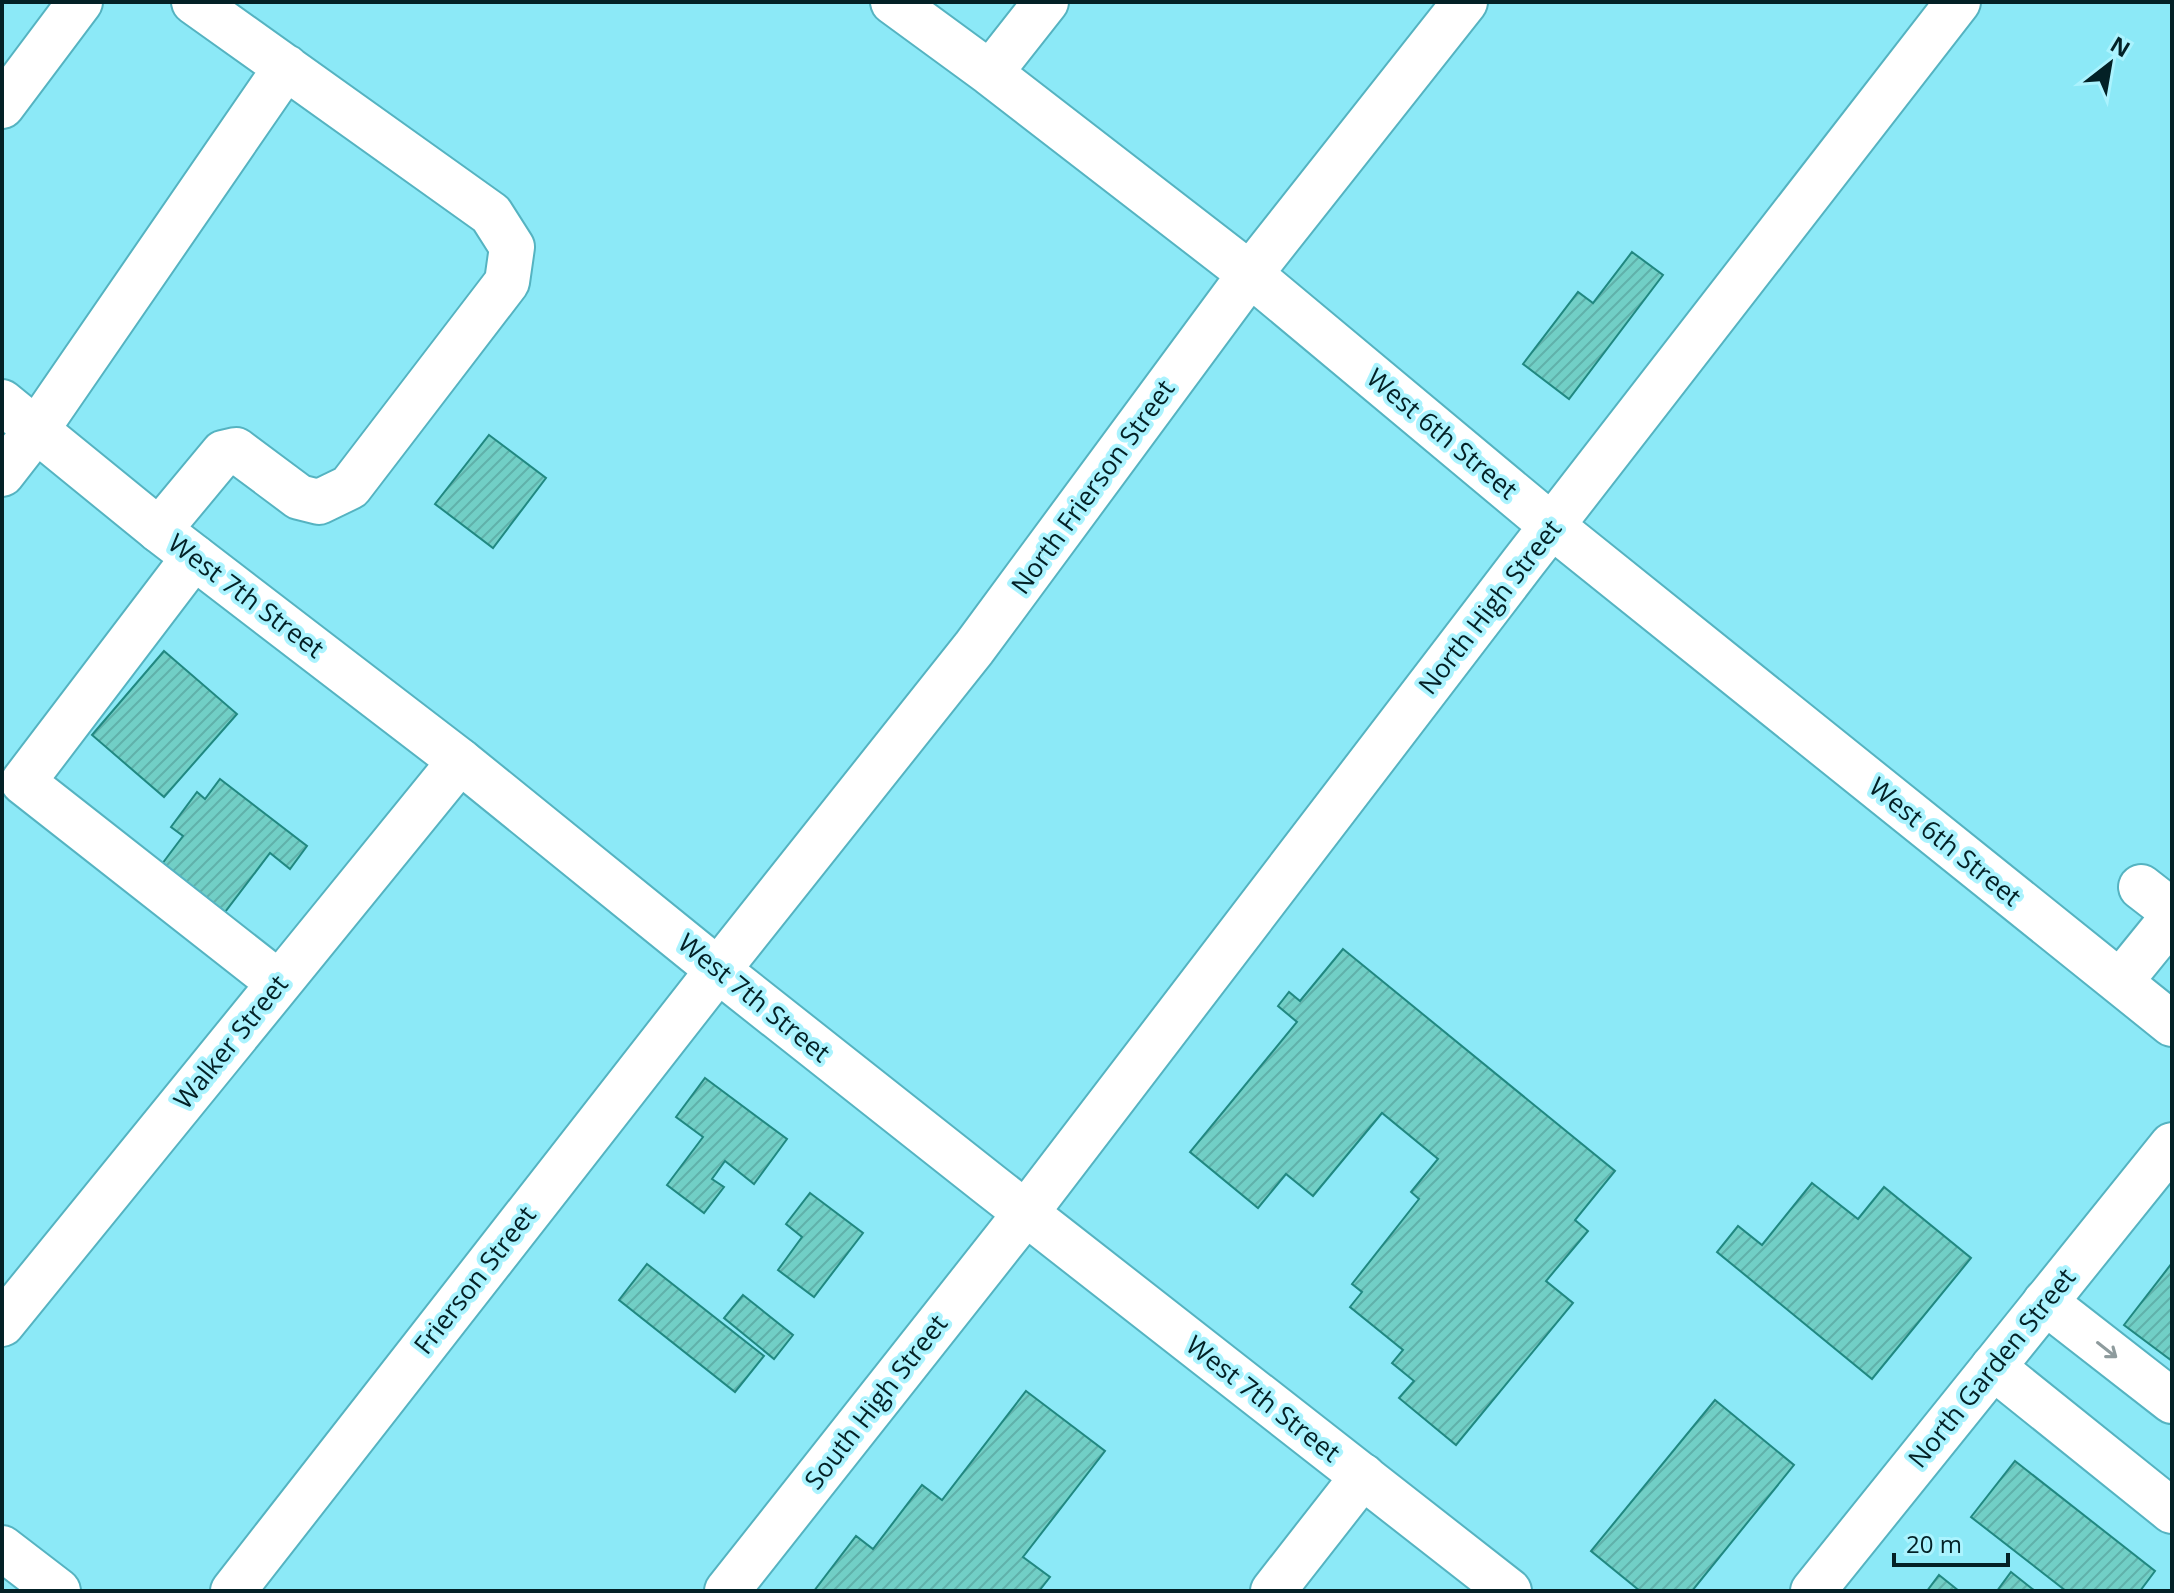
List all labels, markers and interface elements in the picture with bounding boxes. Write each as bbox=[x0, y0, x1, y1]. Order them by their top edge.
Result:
north arrow bbox=[2070, 24, 2150, 104]
text: N bbox=[2105, 29, 2136, 63]
street label: West 6th Street bbox=[1360, 360, 1526, 507]
street label: North Frierson Street bbox=[1002, 372, 1182, 601]
street label: North High Street bbox=[1409, 511, 1569, 701]
street label: West 7th Street bbox=[161, 525, 332, 666]
street label: West 6th Street bbox=[1862, 769, 2029, 914]
street label: West 7th Street bbox=[671, 925, 838, 1070]
street label: Walker Street bbox=[165, 967, 296, 1116]
street label: Frierson Street bbox=[405, 1198, 544, 1361]
street label: North Garden Street bbox=[1899, 1260, 2083, 1475]
street label: South High Street bbox=[795, 1306, 955, 1496]
street label: West 7th Street bbox=[1179, 1327, 1348, 1470]
one-way arrow bbox=[2096, 1342, 2117, 1359]
scale bar bbox=[1894, 1517, 2008, 1567]
text: 20 m bbox=[1906, 1527, 1962, 1560]

